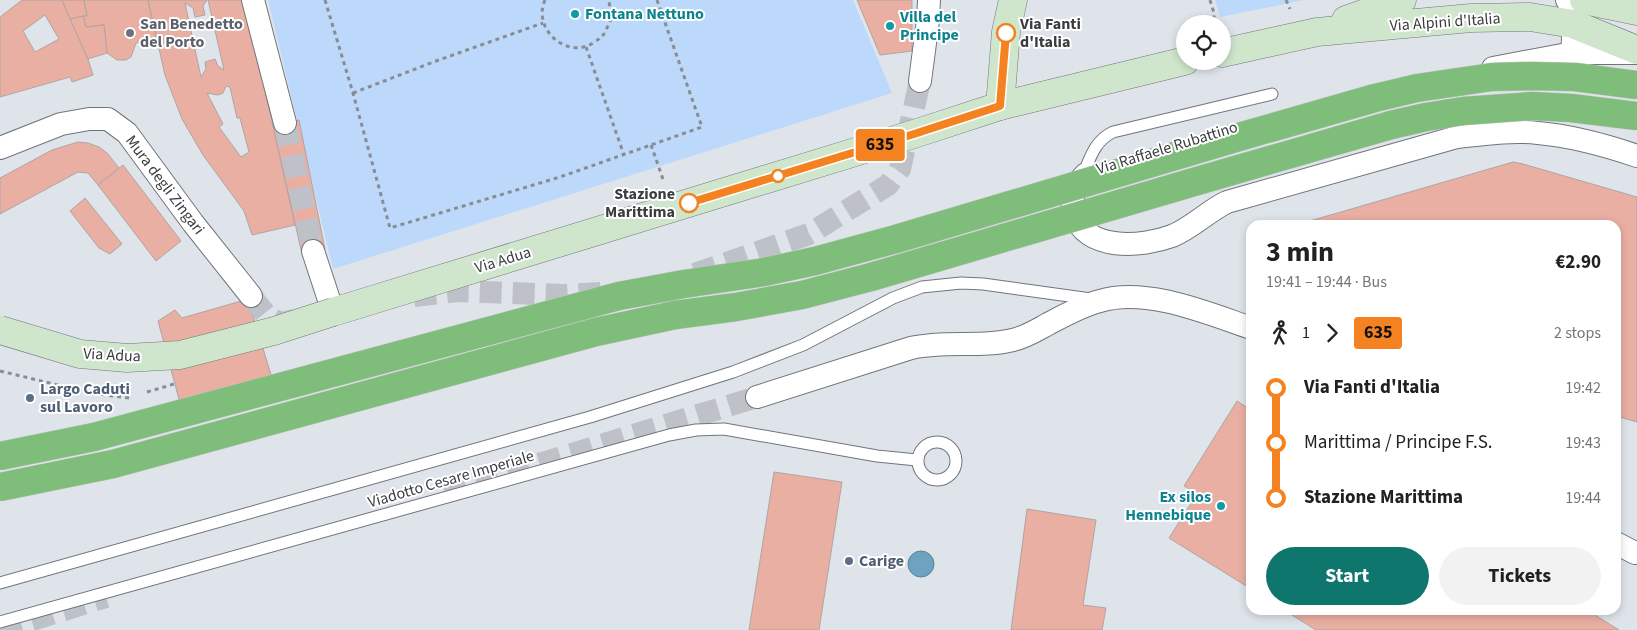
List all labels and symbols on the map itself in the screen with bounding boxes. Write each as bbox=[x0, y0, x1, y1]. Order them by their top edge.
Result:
place label: Fontana Nettuno bbox=[585, 3, 704, 25]
place label: Villa del Principe bbox=[899, 6, 959, 46]
street label: Via Alpini d'Italia bbox=[1389, 7, 1501, 37]
marker: Fontana Nettuno bbox=[569, 8, 581, 20]
place label: San Benedetto del Porto bbox=[140, 13, 243, 53]
place label: Via Fanti d'Italia bbox=[1019, 13, 1081, 53]
marker: Villa del Principe bbox=[884, 20, 896, 32]
marker: Via Fanti d'Italia bbox=[996, 23, 1016, 43]
marker: San Benedetto del Porto bbox=[124, 27, 136, 39]
street label: Via Raffaele Rubattino bbox=[1094, 116, 1240, 180]
line badge: 635 bbox=[851, 129, 909, 161]
street label: Mura degli Zingari bbox=[120, 131, 210, 239]
unlabelled marker bbox=[771, 169, 785, 183]
place label: Stazione Marittima bbox=[605, 183, 675, 223]
marker: Stazione Marittima bbox=[679, 193, 699, 213]
street label: Via Adua bbox=[472, 241, 534, 279]
street label: Via Adua bbox=[83, 343, 141, 367]
place label: Largo Caduti sul Lavoro bbox=[40, 378, 130, 418]
marker: Largo Caduti sul Lavoro bbox=[24, 392, 36, 404]
street label: Viadotto Cesare Imperiale bbox=[365, 445, 537, 513]
place label: Ex silos Hennebique bbox=[1125, 486, 1211, 526]
marker: Ex silos Hennebique bbox=[1215, 500, 1227, 512]
place label: Carige bbox=[859, 550, 904, 572]
marker: Carige bbox=[843, 555, 855, 567]

